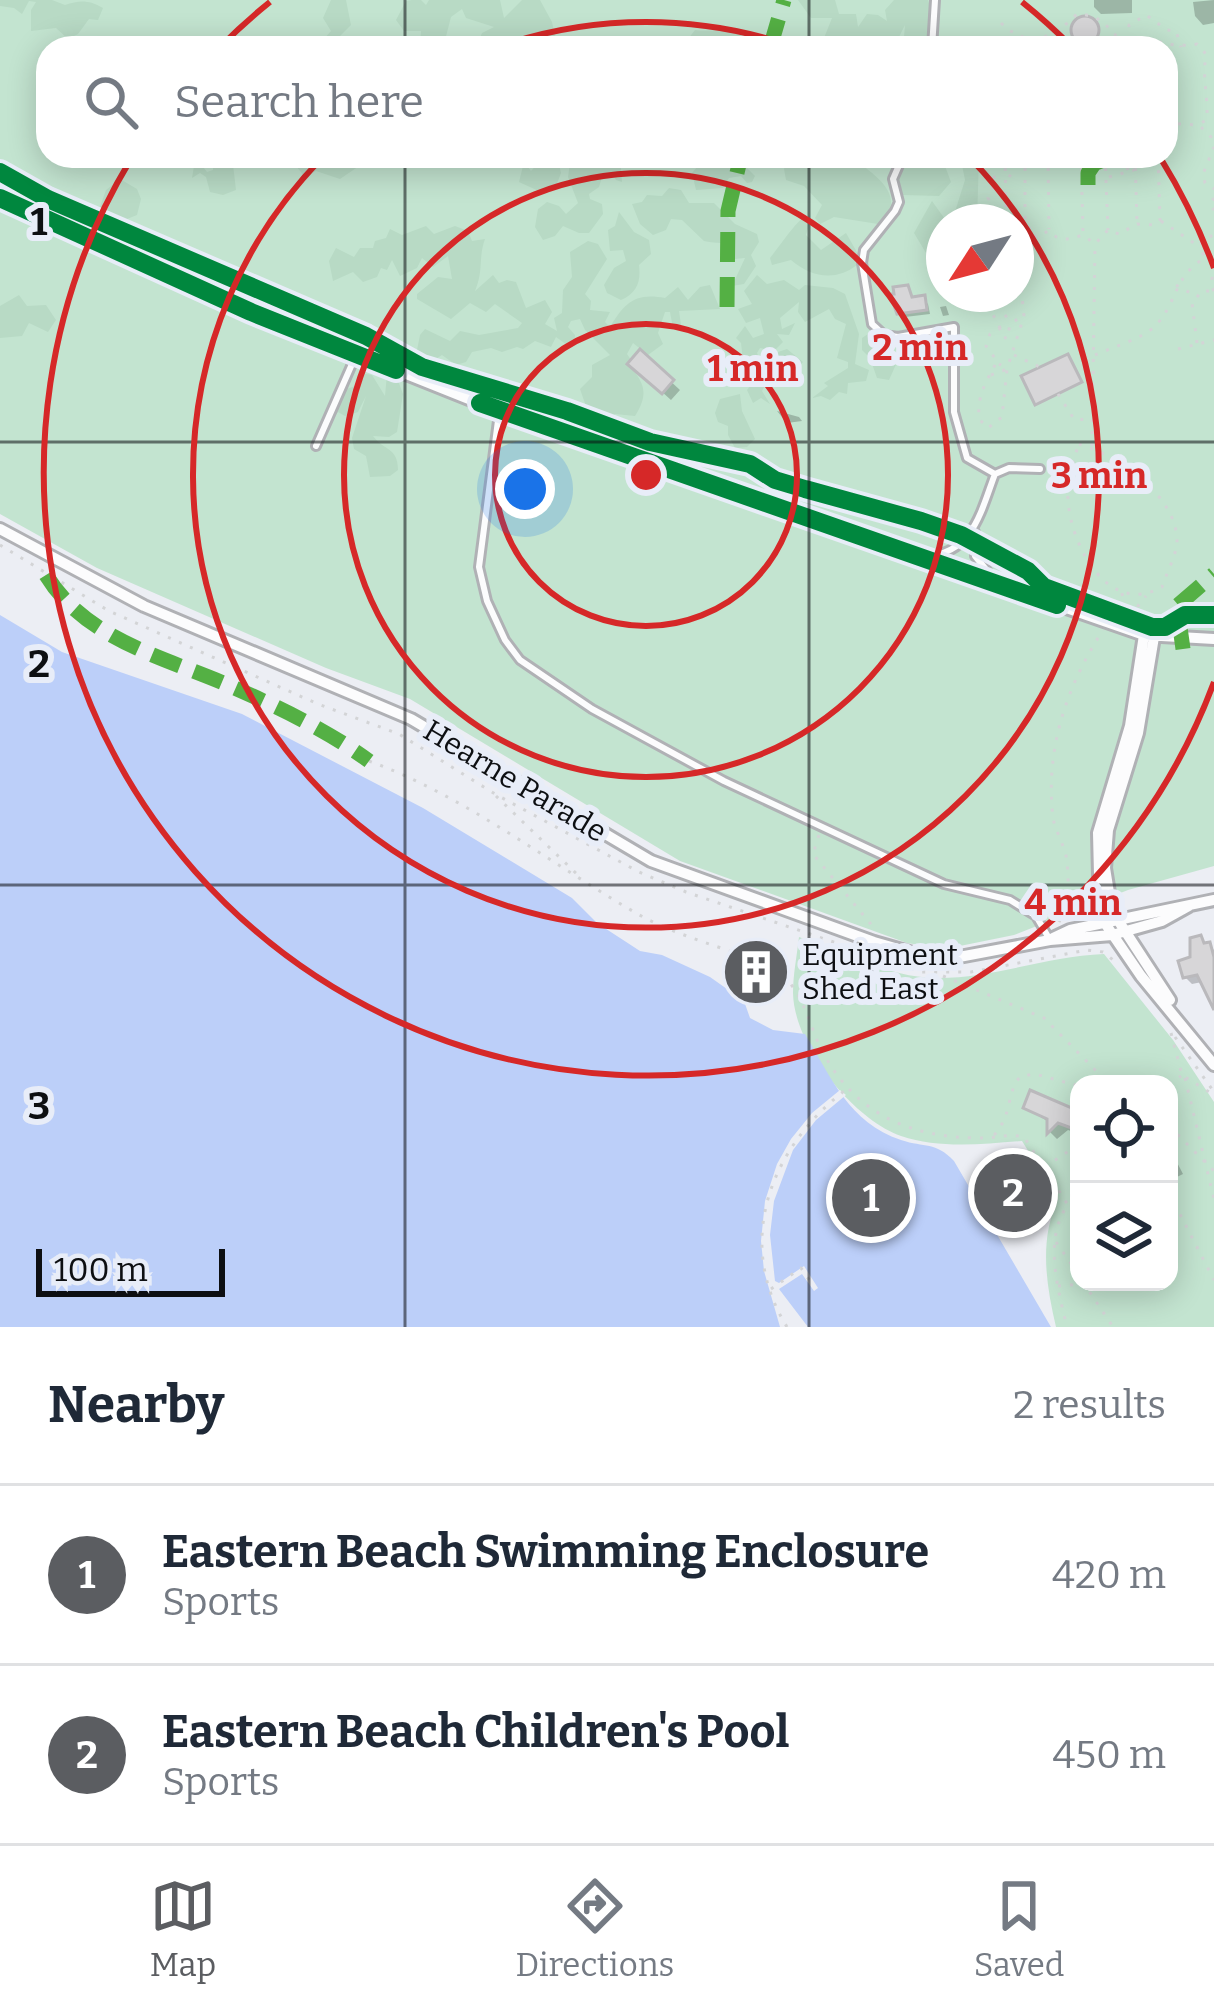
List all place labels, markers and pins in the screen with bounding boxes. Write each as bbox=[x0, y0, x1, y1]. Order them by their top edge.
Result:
centre of rings bbox=[625, 454, 667, 496]
building icon: Equipment Shed East bbox=[721, 937, 791, 1007]
place label: Equipment Shed East bbox=[802, 937, 958, 1007]
pin: 2 bbox=[974, 1148, 1052, 1238]
pin: 1 bbox=[832, 1153, 910, 1243]

